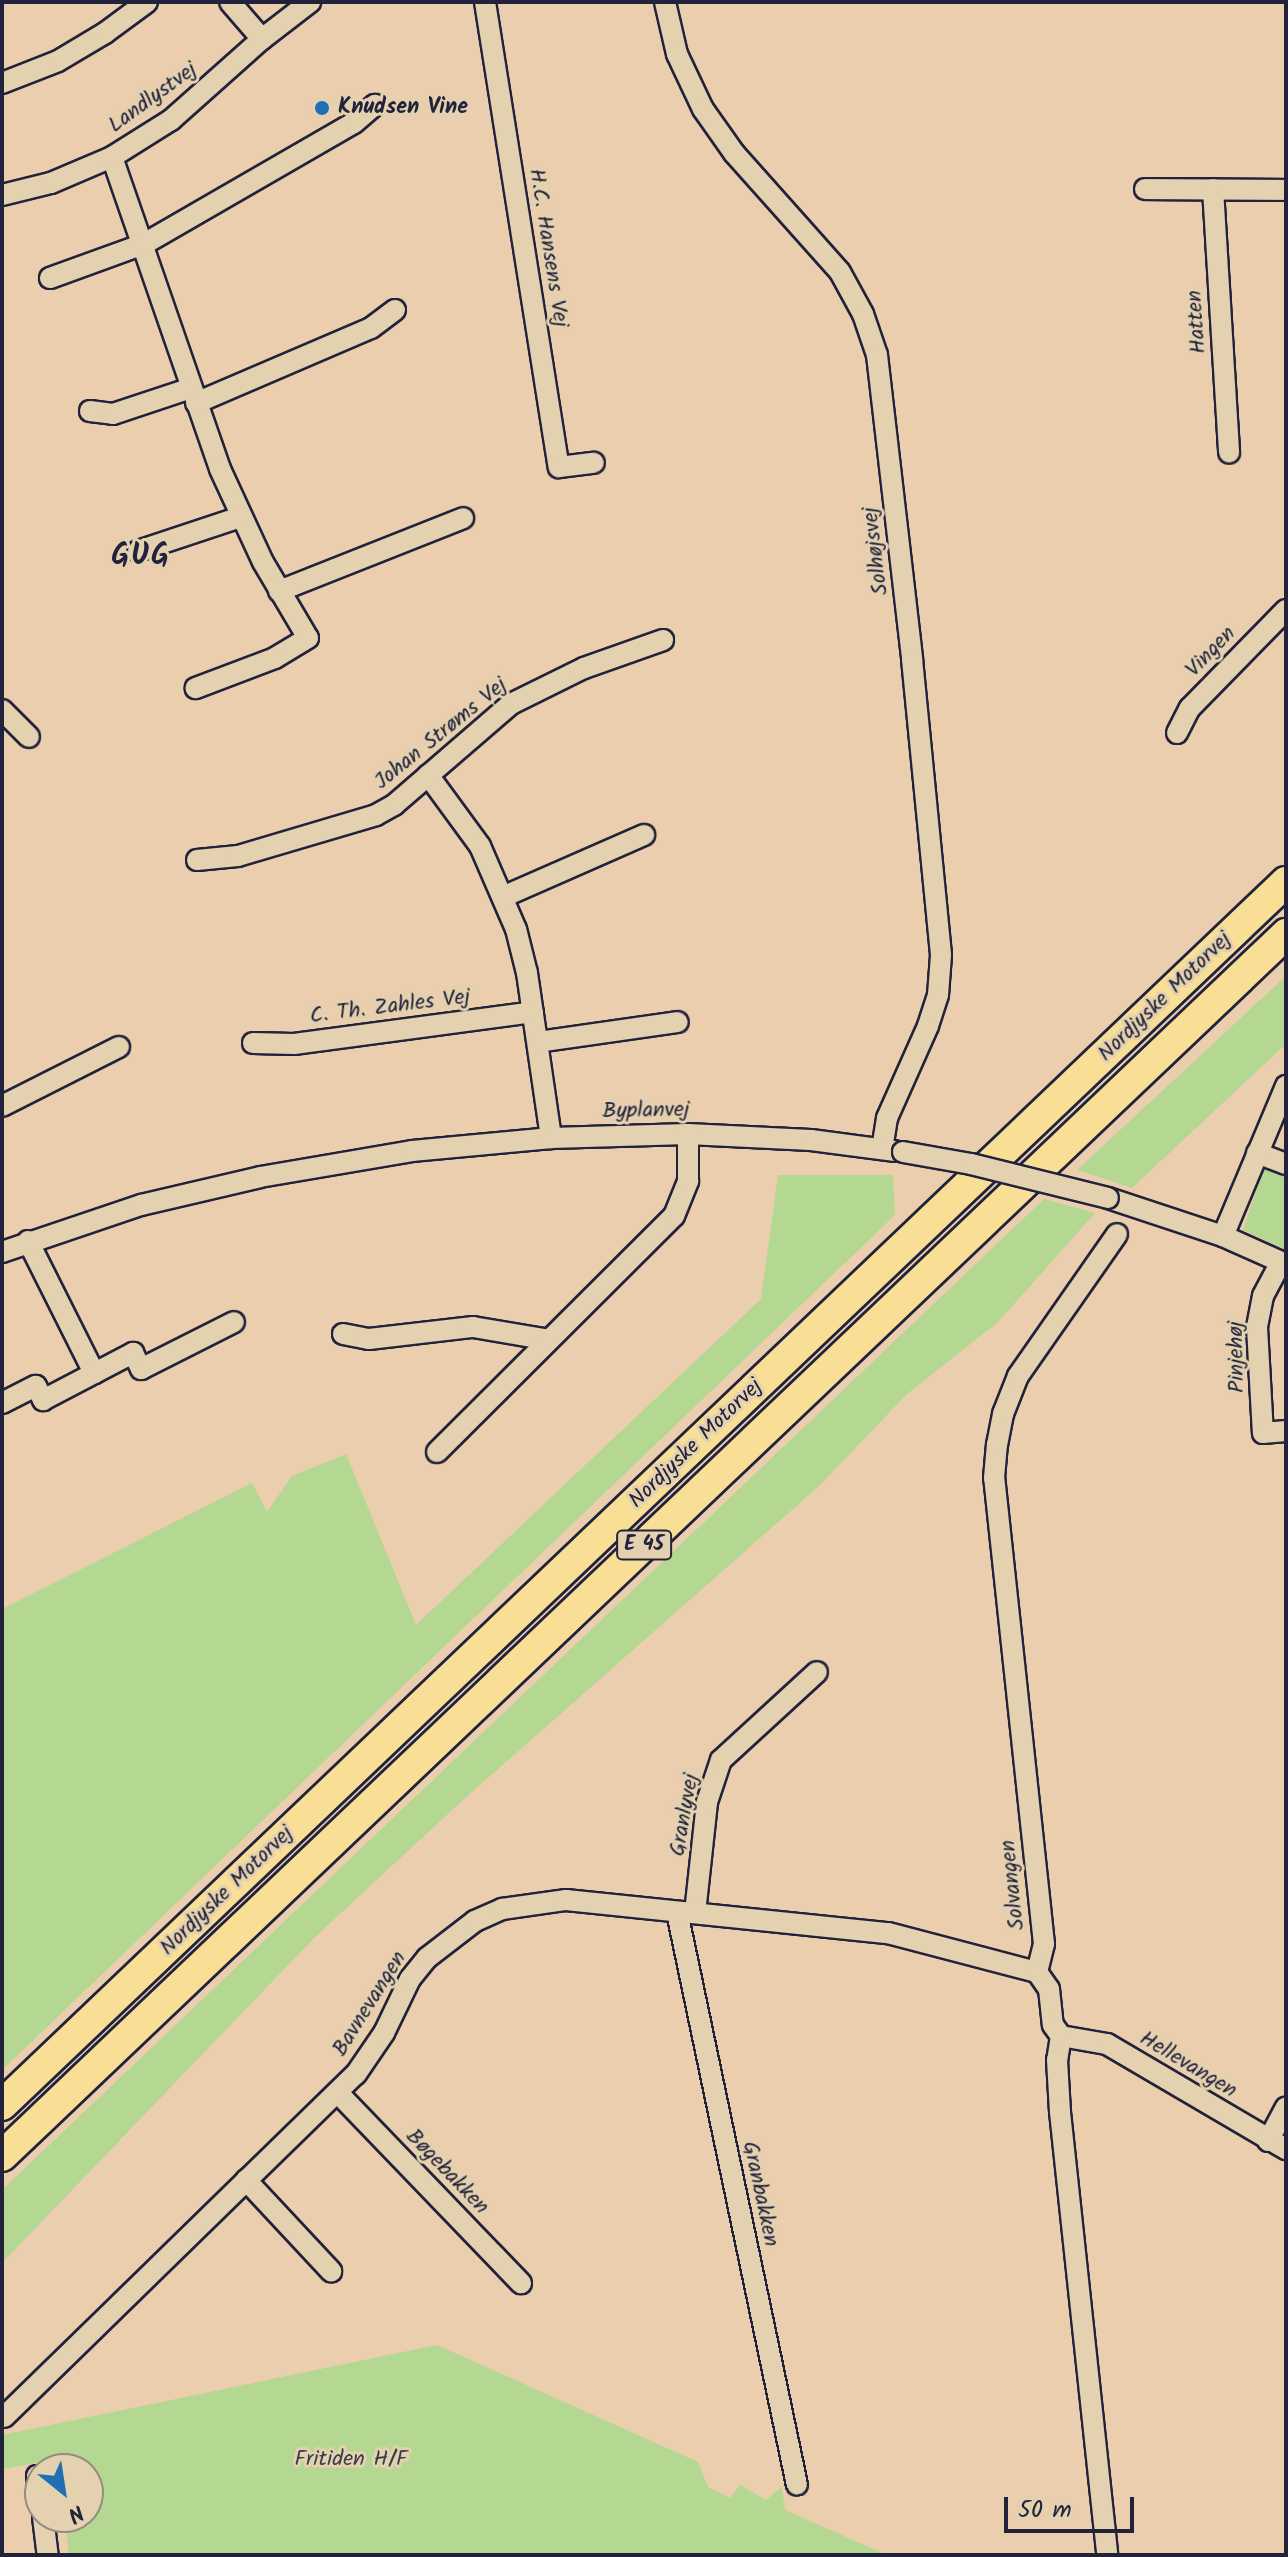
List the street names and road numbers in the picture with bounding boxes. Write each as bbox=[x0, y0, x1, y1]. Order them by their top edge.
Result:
street label: Landlystvej bbox=[103, 57, 203, 139]
street label: H.C. Hansens Vej bbox=[522, 167, 574, 329]
street label: Hatten bbox=[1182, 289, 1212, 355]
street label: Solhøjsvej bbox=[857, 505, 895, 597]
street label: Vingen bbox=[1180, 621, 1242, 683]
street label: Johan Strøms Vej bbox=[369, 672, 513, 796]
street label: Nordjyske Motorvej bbox=[1093, 927, 1237, 1067]
street label: C. Th. Zahles Vej bbox=[308, 984, 472, 1030]
street label: Byplanvej bbox=[602, 1097, 690, 1125]
street label: Pinjehøj bbox=[1223, 1321, 1251, 1393]
street label: Nordjyske Motorvej bbox=[624, 1374, 768, 1514]
road number: E 45 bbox=[616, 1529, 672, 1561]
street label: Granlyvej bbox=[665, 1772, 705, 1858]
street label: Nordjyske Motorvej bbox=[155, 1821, 299, 1961]
street label: Solvangen bbox=[995, 1839, 1031, 1931]
street label: Bavnevangen bbox=[327, 1947, 413, 2061]
street label: Hellevangen bbox=[1135, 2026, 1241, 2104]
street label: Bøgebakken bbox=[400, 2124, 494, 2220]
street label: Granbakken bbox=[736, 2139, 784, 2249]

